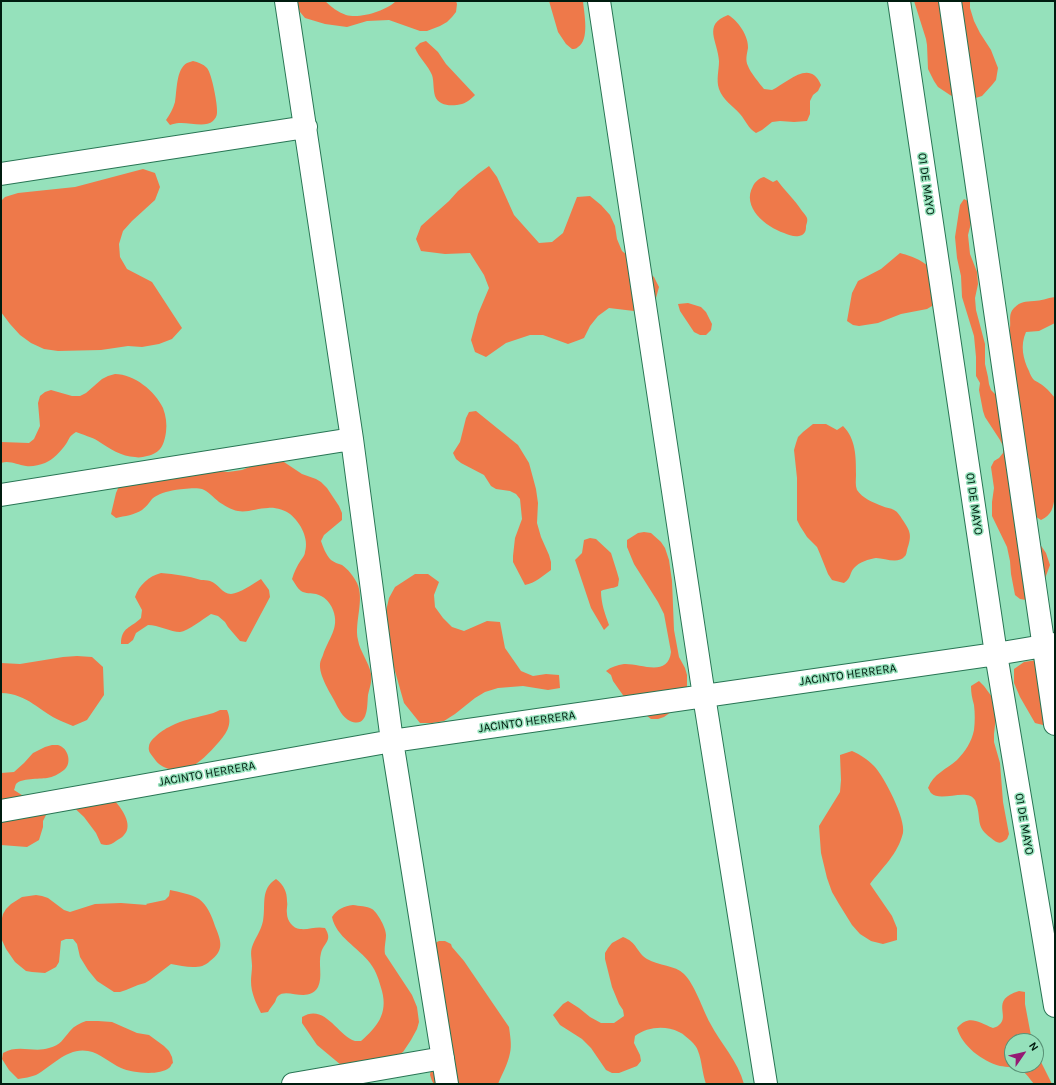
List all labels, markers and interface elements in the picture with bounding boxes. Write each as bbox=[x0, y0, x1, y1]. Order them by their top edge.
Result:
street label: 01 DE MAYO bbox=[915, 152, 937, 216]
street label: 01 DE MAYO bbox=[963, 472, 985, 536]
street label: JACINTO HERRERA bbox=[799, 661, 897, 689]
street label: JACINTO HERRERA bbox=[478, 708, 576, 736]
street label: JACINTO HERRERA bbox=[158, 758, 256, 790]
street label: 01 DE MAYO bbox=[1011, 792, 1037, 856]
north arrow bbox=[1004, 1033, 1044, 1073]
text: N bbox=[1026, 1040, 1041, 1053]

